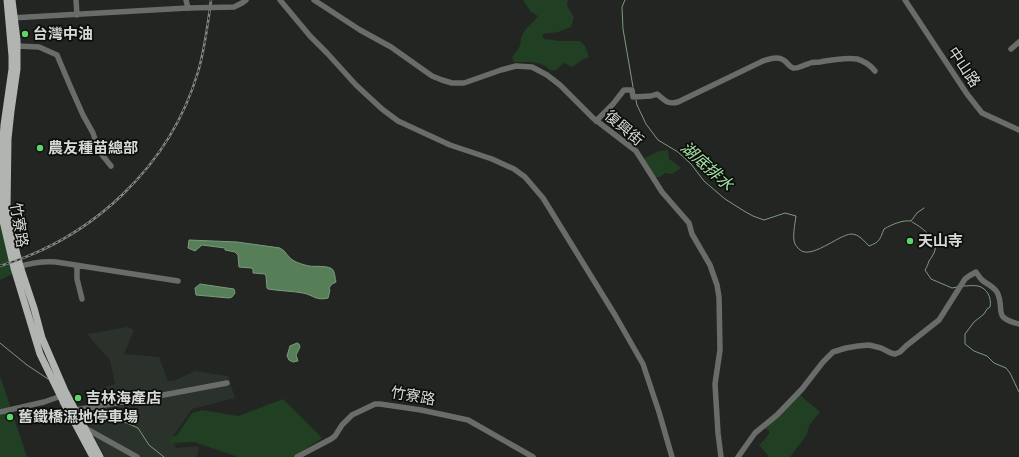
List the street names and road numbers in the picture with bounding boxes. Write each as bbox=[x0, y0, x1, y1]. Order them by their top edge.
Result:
street label: 中山路 bbox=[944, 43, 984, 91]
street label: 復興街 bbox=[601, 107, 647, 149]
street label: 竹寮路 bbox=[7, 201, 31, 249]
street label: 竹寮路 bbox=[389, 383, 437, 409]

